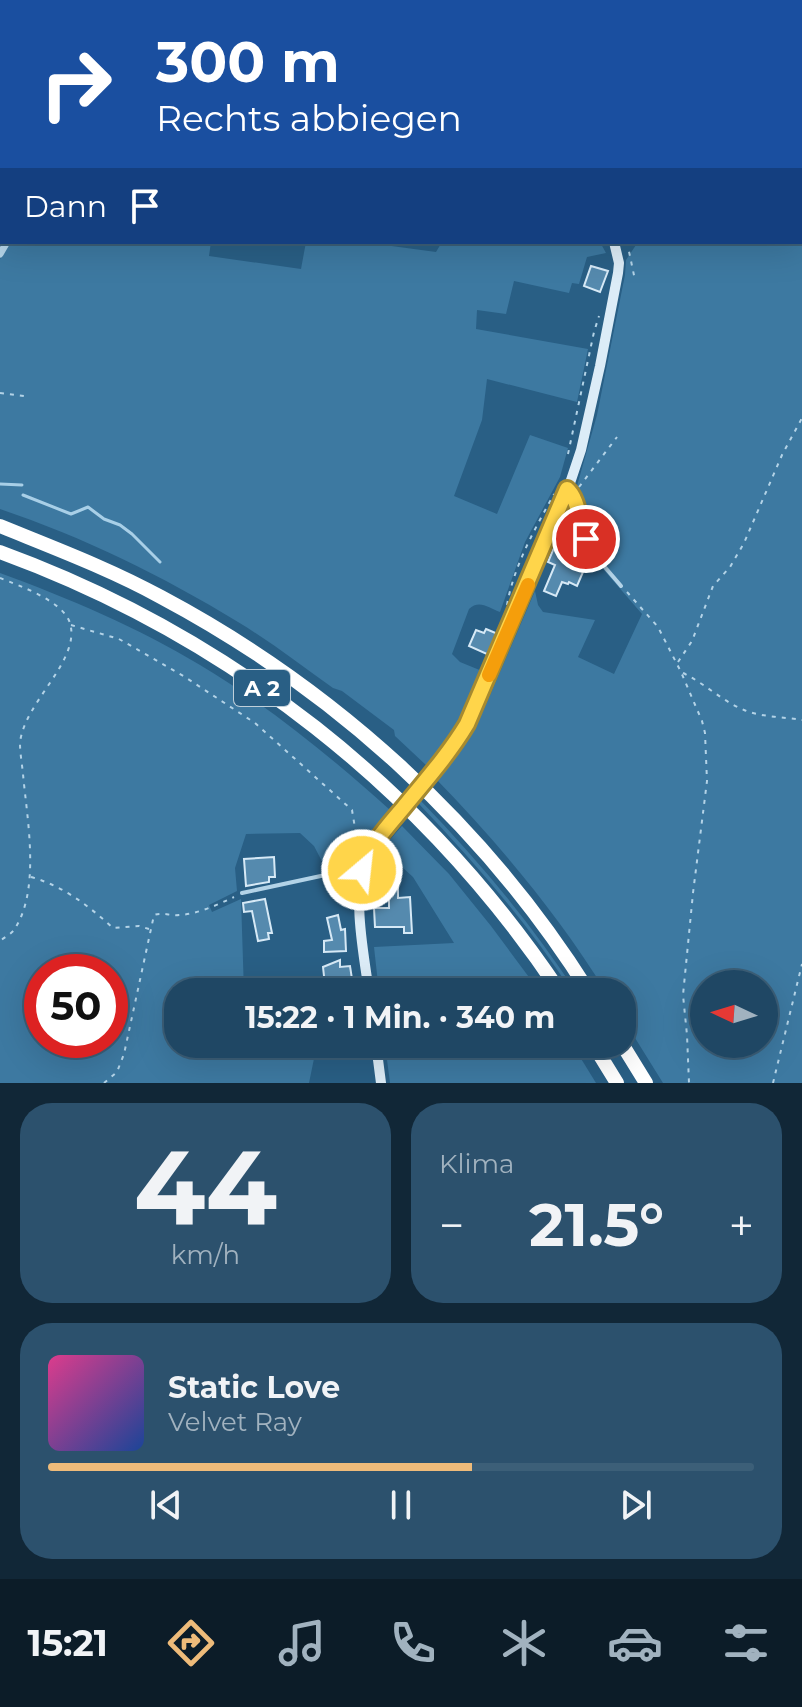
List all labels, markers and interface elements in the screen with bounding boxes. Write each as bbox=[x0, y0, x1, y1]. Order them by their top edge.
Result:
text: 300 m bbox=[156, 28, 340, 96]
icon: right bbox=[24, 32, 128, 136]
text: Rechts abbiegen bbox=[156, 96, 462, 140]
icon: arrive bbox=[123, 184, 167, 228]
text: Dann bbox=[24, 188, 107, 225]
pin bbox=[552, 505, 620, 573]
icon: arrive bbox=[564, 517, 608, 561]
road number: A 2 bbox=[234, 670, 290, 706]
position arrow bbox=[320, 828, 404, 912]
speed limit sign: 50 bbox=[24, 954, 128, 1058]
north arrow bbox=[690, 970, 778, 1058]
map controls bbox=[690, 970, 778, 1058]
text: 15:22 · 1 Min. · 340 m bbox=[245, 999, 555, 1036]
text: 44 bbox=[134, 1123, 277, 1250]
text: Klima bbox=[439, 1148, 514, 1180]
text: 21.5° bbox=[529, 1188, 664, 1261]
text: − bbox=[439, 1198, 464, 1252]
text: + bbox=[729, 1198, 754, 1252]
text: km/h bbox=[171, 1239, 240, 1271]
text: Static Love bbox=[168, 1369, 340, 1406]
text: Velvet Ray bbox=[168, 1406, 302, 1438]
icon: previous bbox=[144, 1483, 188, 1527]
icon: pause bbox=[379, 1483, 423, 1527]
icon: next bbox=[614, 1483, 658, 1527]
icon: directions bbox=[163, 1615, 219, 1671]
icon: music bbox=[274, 1615, 330, 1671]
icon: phone bbox=[385, 1615, 441, 1671]
icon: climate bbox=[496, 1615, 552, 1671]
icon: car bbox=[607, 1615, 663, 1671]
icon: filters bbox=[718, 1615, 774, 1671]
text: 15:21 bbox=[28, 1621, 108, 1665]

